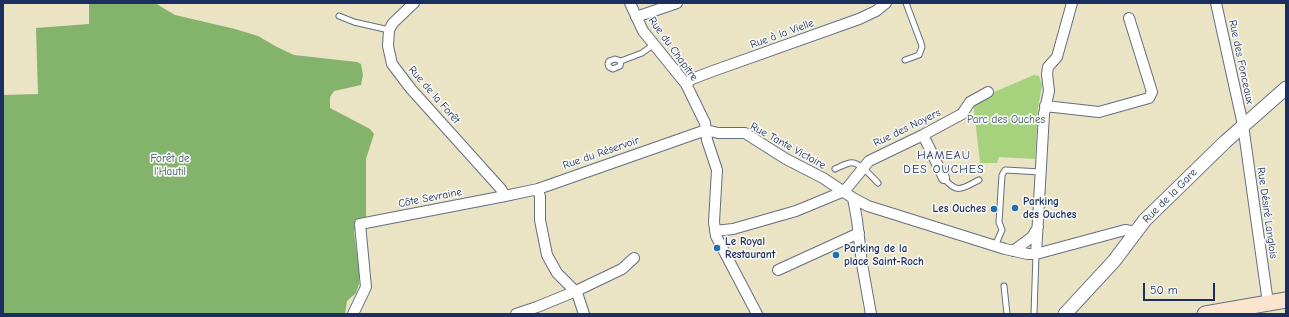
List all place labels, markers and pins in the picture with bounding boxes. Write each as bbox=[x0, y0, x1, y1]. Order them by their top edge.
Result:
place label: Parking des Ouches bbox=[1023, 195, 1077, 221]
place label: Les Ouches bbox=[933, 202, 986, 216]
marker: Parking des Ouches bbox=[1010, 203, 1020, 213]
marker: Les Ouches bbox=[989, 204, 999, 214]
place label: Le Royal Restaurant bbox=[725, 235, 775, 261]
place label: Parking de la place Saint-Roch bbox=[844, 242, 924, 268]
marker: Le Royal Restaurant bbox=[712, 243, 722, 253]
marker: Parking de la place Saint-Roch bbox=[831, 250, 841, 260]

